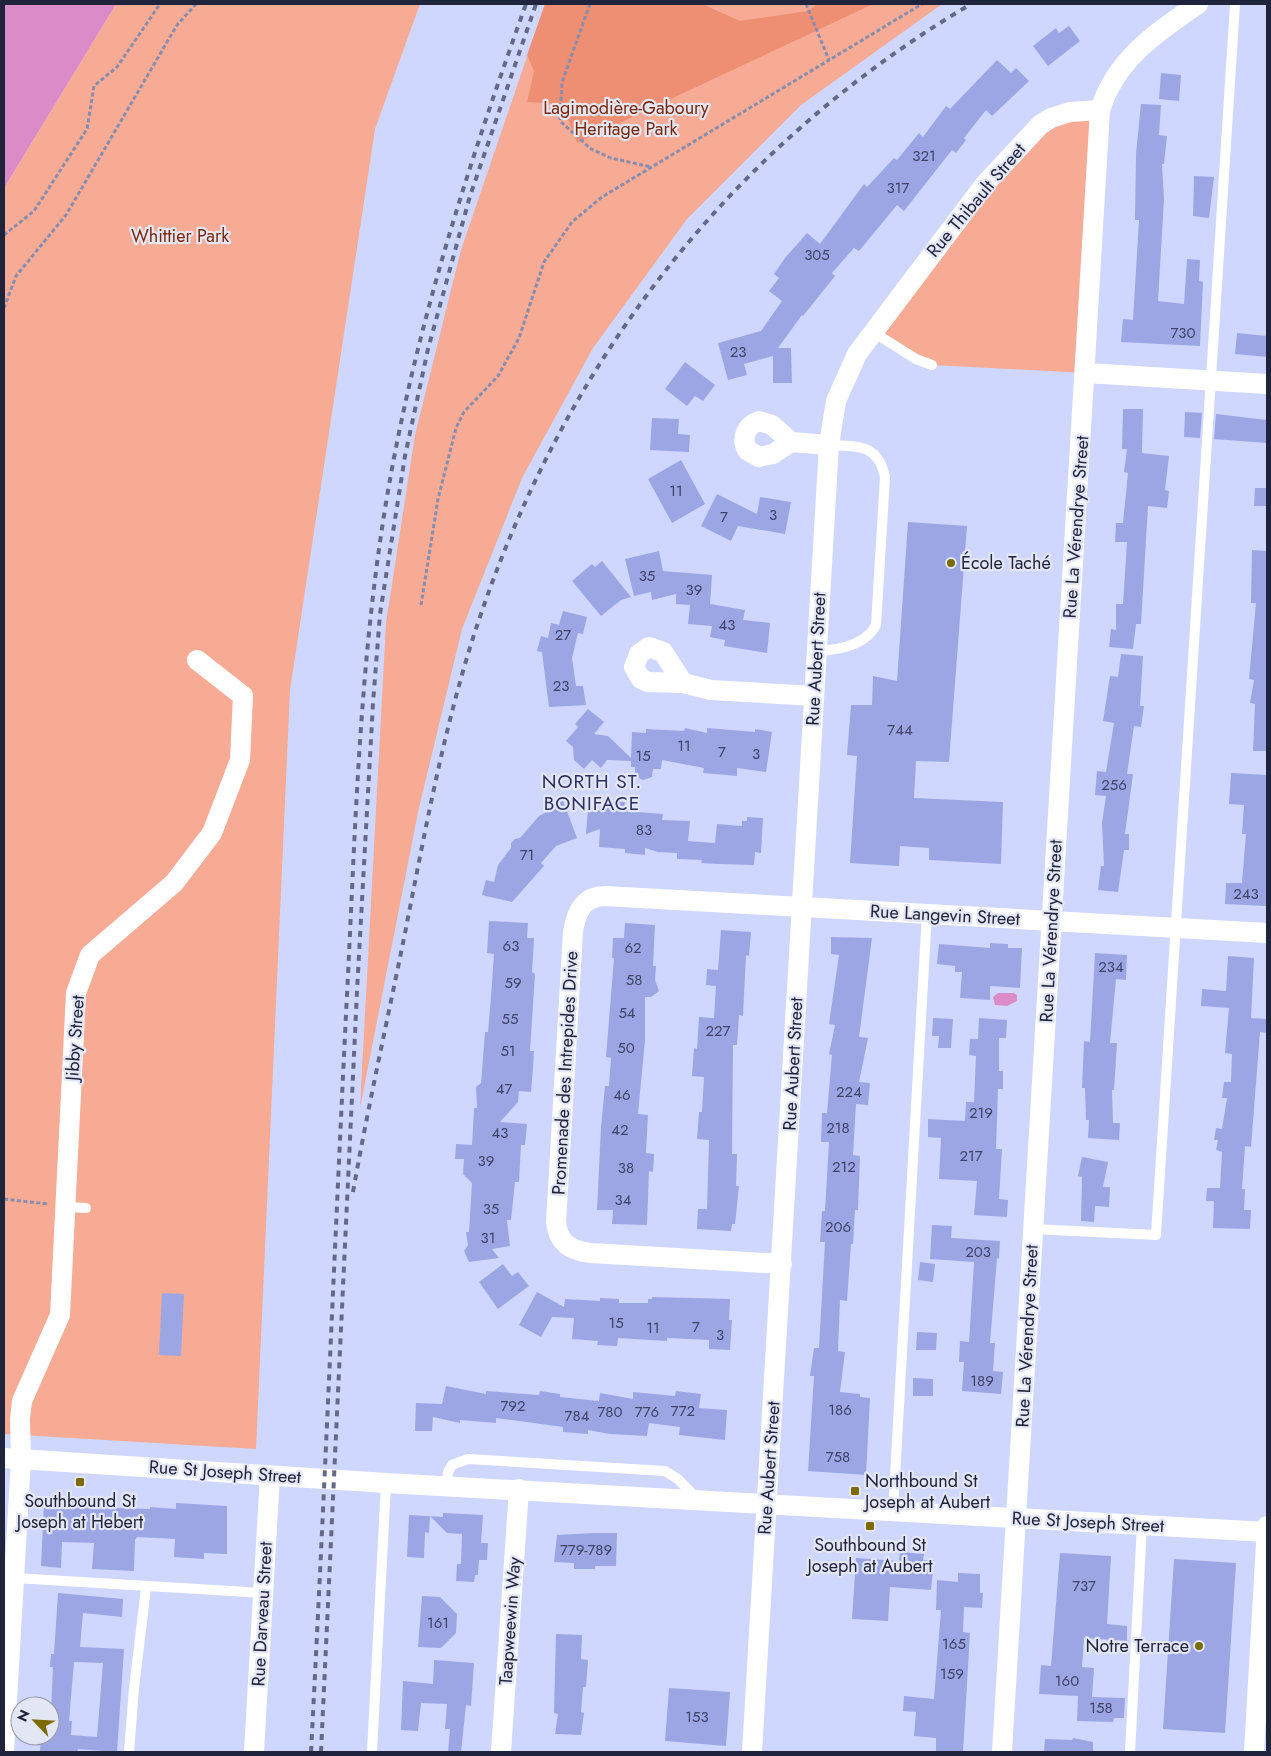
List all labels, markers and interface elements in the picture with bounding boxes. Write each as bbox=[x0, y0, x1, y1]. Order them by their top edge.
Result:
park label: Lagimodière-Gaboury Heritage Park bbox=[543, 95, 709, 142]
street label: Rue Thibault Street bbox=[920, 137, 1032, 263]
house number: 321 bbox=[912, 145, 936, 167]
house number: 317 bbox=[887, 177, 910, 199]
park label: Whittier Park bbox=[131, 223, 229, 249]
house number: 305 bbox=[804, 244, 830, 266]
house number: 730 bbox=[1170, 322, 1196, 344]
house number: 23 bbox=[730, 341, 746, 363]
street label: Rue La Vérendrye Street bbox=[1057, 434, 1095, 619]
house number: 11 bbox=[669, 480, 683, 502]
house number: 3 bbox=[769, 504, 777, 526]
house number: 7 bbox=[720, 506, 728, 528]
place label: École Taché bbox=[961, 550, 1051, 576]
marker: École Taché bbox=[945, 557, 957, 569]
house number: 35 bbox=[639, 565, 655, 587]
house number: 39 bbox=[686, 579, 702, 601]
street label: Rue Aubert Street bbox=[800, 591, 833, 726]
house number: 43 bbox=[719, 614, 735, 636]
house number: 27 bbox=[555, 624, 571, 646]
house number: 23 bbox=[553, 675, 569, 697]
house number: 744 bbox=[887, 719, 913, 741]
house number: 11 bbox=[677, 735, 691, 757]
house number: 7 bbox=[718, 741, 726, 763]
house number: 3 bbox=[752, 743, 760, 765]
house number: 15 bbox=[635, 745, 651, 767]
district label: NORTH ST. BONIFACE bbox=[542, 768, 642, 817]
house number: 256 bbox=[1101, 774, 1127, 796]
house number: 83 bbox=[636, 819, 652, 841]
street label: Rue La Vérendrye Street bbox=[1033, 838, 1069, 1023]
house number: 71 bbox=[520, 844, 534, 866]
house number: 243 bbox=[1233, 883, 1259, 905]
street label: Rue Langevin Street bbox=[869, 898, 1021, 932]
house number: 63 bbox=[503, 935, 519, 957]
house number: 62 bbox=[624, 937, 642, 959]
street label: Promenade des Intrepides Drive bbox=[546, 950, 584, 1196]
house number: 234 bbox=[1098, 956, 1124, 978]
house number: 58 bbox=[626, 969, 642, 991]
house number: 59 bbox=[504, 972, 522, 994]
street label: Jibby Street bbox=[59, 994, 91, 1084]
street label: Rue Aubert Street bbox=[777, 996, 810, 1131]
house number: 54 bbox=[618, 1002, 636, 1024]
house number: 55 bbox=[502, 1008, 518, 1030]
house number: 227 bbox=[706, 1020, 731, 1042]
house number: 50 bbox=[617, 1037, 635, 1059]
house number: 51 bbox=[500, 1040, 516, 1062]
house number: 47 bbox=[496, 1078, 512, 1100]
house number: 224 bbox=[836, 1081, 862, 1103]
house number: 46 bbox=[613, 1084, 631, 1106]
house number: 219 bbox=[969, 1102, 993, 1124]
house number: 218 bbox=[826, 1117, 850, 1139]
house number: 42 bbox=[611, 1119, 629, 1141]
house number: 43 bbox=[492, 1122, 508, 1144]
house number: 217 bbox=[959, 1145, 983, 1167]
house number: 39 bbox=[478, 1150, 494, 1172]
house number: 212 bbox=[832, 1156, 856, 1178]
house number: 38 bbox=[618, 1157, 634, 1179]
house number: 34 bbox=[615, 1189, 632, 1211]
house number: 35 bbox=[483, 1198, 499, 1220]
house number: 206 bbox=[825, 1216, 851, 1238]
house number: 31 bbox=[481, 1227, 495, 1249]
house number: 203 bbox=[965, 1241, 991, 1263]
street label: Rue La Vérendrye Street bbox=[1009, 1243, 1045, 1428]
house number: 15 bbox=[608, 1312, 624, 1334]
house number: 7 bbox=[692, 1316, 700, 1338]
house number: 11 bbox=[646, 1317, 660, 1339]
house number: 3 bbox=[716, 1324, 724, 1346]
house number: 189 bbox=[970, 1370, 994, 1392]
house number: 792 bbox=[500, 1395, 526, 1417]
house number: 186 bbox=[828, 1399, 852, 1421]
house number: 772 bbox=[671, 1400, 695, 1422]
street label: Rue Aubert Street bbox=[751, 1400, 787, 1536]
house number: 780 bbox=[597, 1401, 623, 1423]
house number: 776 bbox=[635, 1401, 659, 1423]
house number: 784 bbox=[565, 1405, 590, 1427]
house number: 758 bbox=[826, 1446, 850, 1468]
street label: Rue St Joseph Street bbox=[148, 1454, 303, 1490]
place label: Northbound St Joseph at Aubert bbox=[863, 1468, 991, 1515]
marker: Southbound St Joseph at Hebert bbox=[74, 1476, 86, 1488]
marker: Northbound St Joseph at Aubert bbox=[849, 1485, 861, 1497]
place label: Southbound St Joseph at Hebert bbox=[15, 1488, 144, 1535]
street label: Rue St Joseph Street bbox=[1011, 1505, 1166, 1539]
marker: Southbound St Joseph at Aubert bbox=[864, 1520, 876, 1532]
place label: Southbound St Joseph at Aubert bbox=[805, 1532, 933, 1579]
house number: 779-789 bbox=[560, 1539, 612, 1561]
street label: Rue Darveau Street bbox=[245, 1540, 279, 1687]
street label: Taapweewin Way bbox=[493, 1556, 527, 1686]
house number: 737 bbox=[1072, 1575, 1096, 1597]
house number: 161 bbox=[427, 1612, 449, 1634]
house number: 165 bbox=[942, 1633, 966, 1655]
place label: Notre Terrace bbox=[1086, 1633, 1189, 1659]
marker: Notre Terrace bbox=[1193, 1640, 1205, 1652]
house number: 159 bbox=[940, 1663, 964, 1685]
house number: 160 bbox=[1055, 1670, 1079, 1692]
north arrow bbox=[10, 1696, 60, 1746]
house number: 158 bbox=[1089, 1697, 1113, 1719]
text: N bbox=[12, 1706, 35, 1725]
house number: 153 bbox=[685, 1706, 709, 1728]

